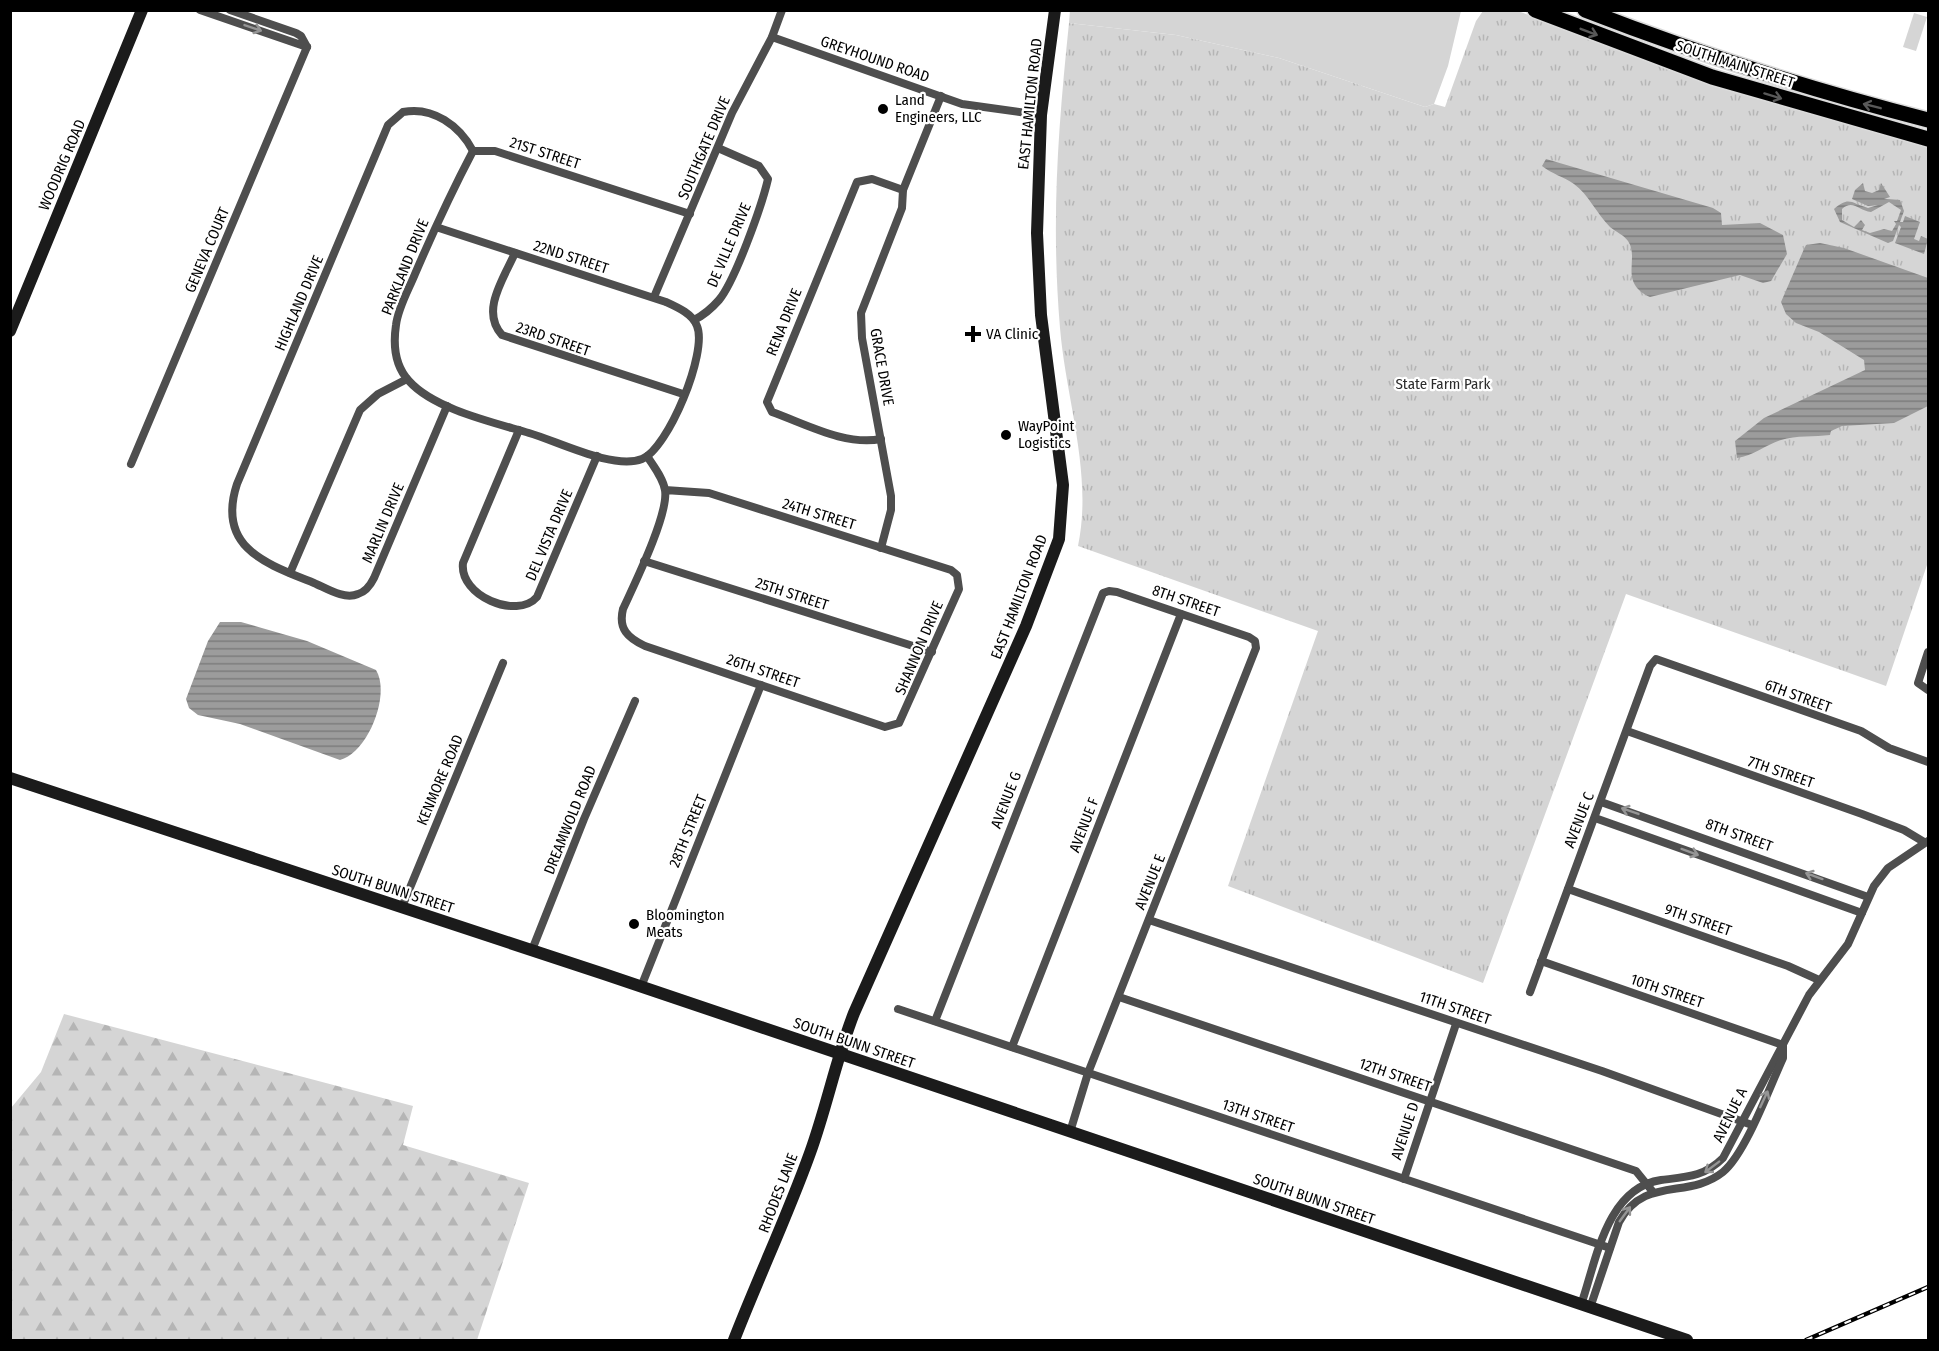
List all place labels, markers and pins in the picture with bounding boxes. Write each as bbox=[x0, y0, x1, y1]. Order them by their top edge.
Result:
place label: Land Engineers, LLC bbox=[895, 91, 982, 126]
marker: Land Engineers, LLC bbox=[876, 102, 890, 116]
marker: VA Clinic bbox=[964, 325, 982, 343]
place label: VA Clinic bbox=[986, 325, 1039, 343]
place label: WayPoint Logistics bbox=[1018, 417, 1075, 452]
marker: WayPoint Logistics bbox=[999, 428, 1013, 442]
place label: Bloomington Meats bbox=[646, 906, 725, 941]
marker: Bloomington Meats bbox=[627, 917, 641, 931]

